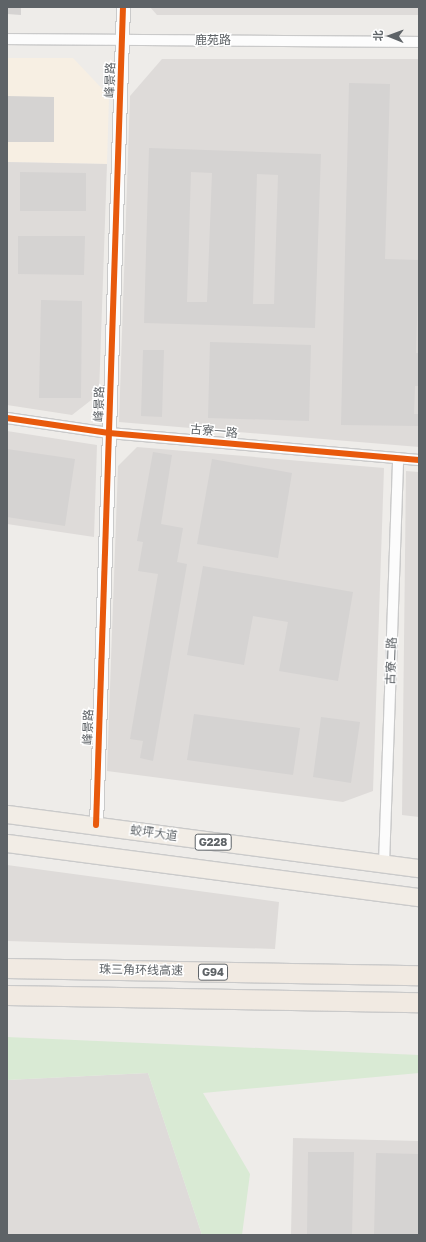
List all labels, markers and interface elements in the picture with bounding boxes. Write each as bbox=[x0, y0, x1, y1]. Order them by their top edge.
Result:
north arrow bbox=[370, 16, 410, 56]
text: 北 bbox=[371, 30, 384, 41]
street label: 鹿苑路 bbox=[195, 33, 231, 47]
street label: 峰景路 bbox=[102, 62, 118, 98]
street label: 峰景路 bbox=[91, 386, 107, 422]
street label: 古寮一路 bbox=[189, 422, 239, 440]
street label: 古寮二路 bbox=[383, 637, 399, 685]
street label: 峰景路 bbox=[80, 709, 96, 745]
street label: 蛟坪大道 bbox=[129, 823, 179, 843]
road number: G228 bbox=[194, 833, 232, 851]
street label: 珠三角环线高速 bbox=[99, 962, 183, 978]
road number: G94 bbox=[198, 963, 228, 981]

